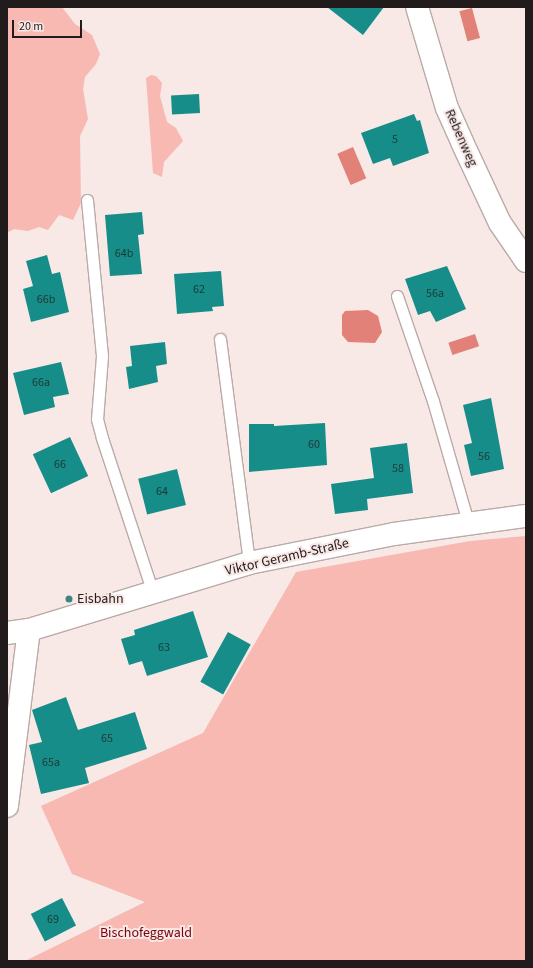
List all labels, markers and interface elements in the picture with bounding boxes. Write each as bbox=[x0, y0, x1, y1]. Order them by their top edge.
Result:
scale bar bbox=[14, 12, 84, 38]
text: 20 m bbox=[19, 18, 43, 35]
street label: Rebenweg bbox=[441, 107, 481, 169]
house number: 5 bbox=[392, 133, 398, 147]
house number: 64b bbox=[115, 247, 133, 261]
house number: 62 bbox=[193, 283, 205, 297]
house number: 56a bbox=[426, 287, 444, 301]
house number: 66b bbox=[37, 293, 55, 307]
house number: 66a bbox=[32, 376, 50, 390]
house number: 60 bbox=[308, 438, 320, 452]
house number: 56 bbox=[478, 450, 490, 464]
house number: 66 bbox=[54, 458, 66, 472]
house number: 58 bbox=[392, 462, 404, 476]
house number: 64 bbox=[156, 485, 168, 499]
street label: Viktor Geramb-Straße bbox=[224, 535, 350, 579]
place label: Eisbahn bbox=[77, 591, 124, 607]
marker: Eisbahn bbox=[64, 594, 74, 604]
house number: 63 bbox=[158, 641, 170, 655]
house number: 65 bbox=[101, 732, 113, 746]
house number: 65a bbox=[42, 756, 60, 770]
house number: 69 bbox=[47, 913, 59, 927]
park label: Bischofeggwald bbox=[100, 925, 192, 941]

